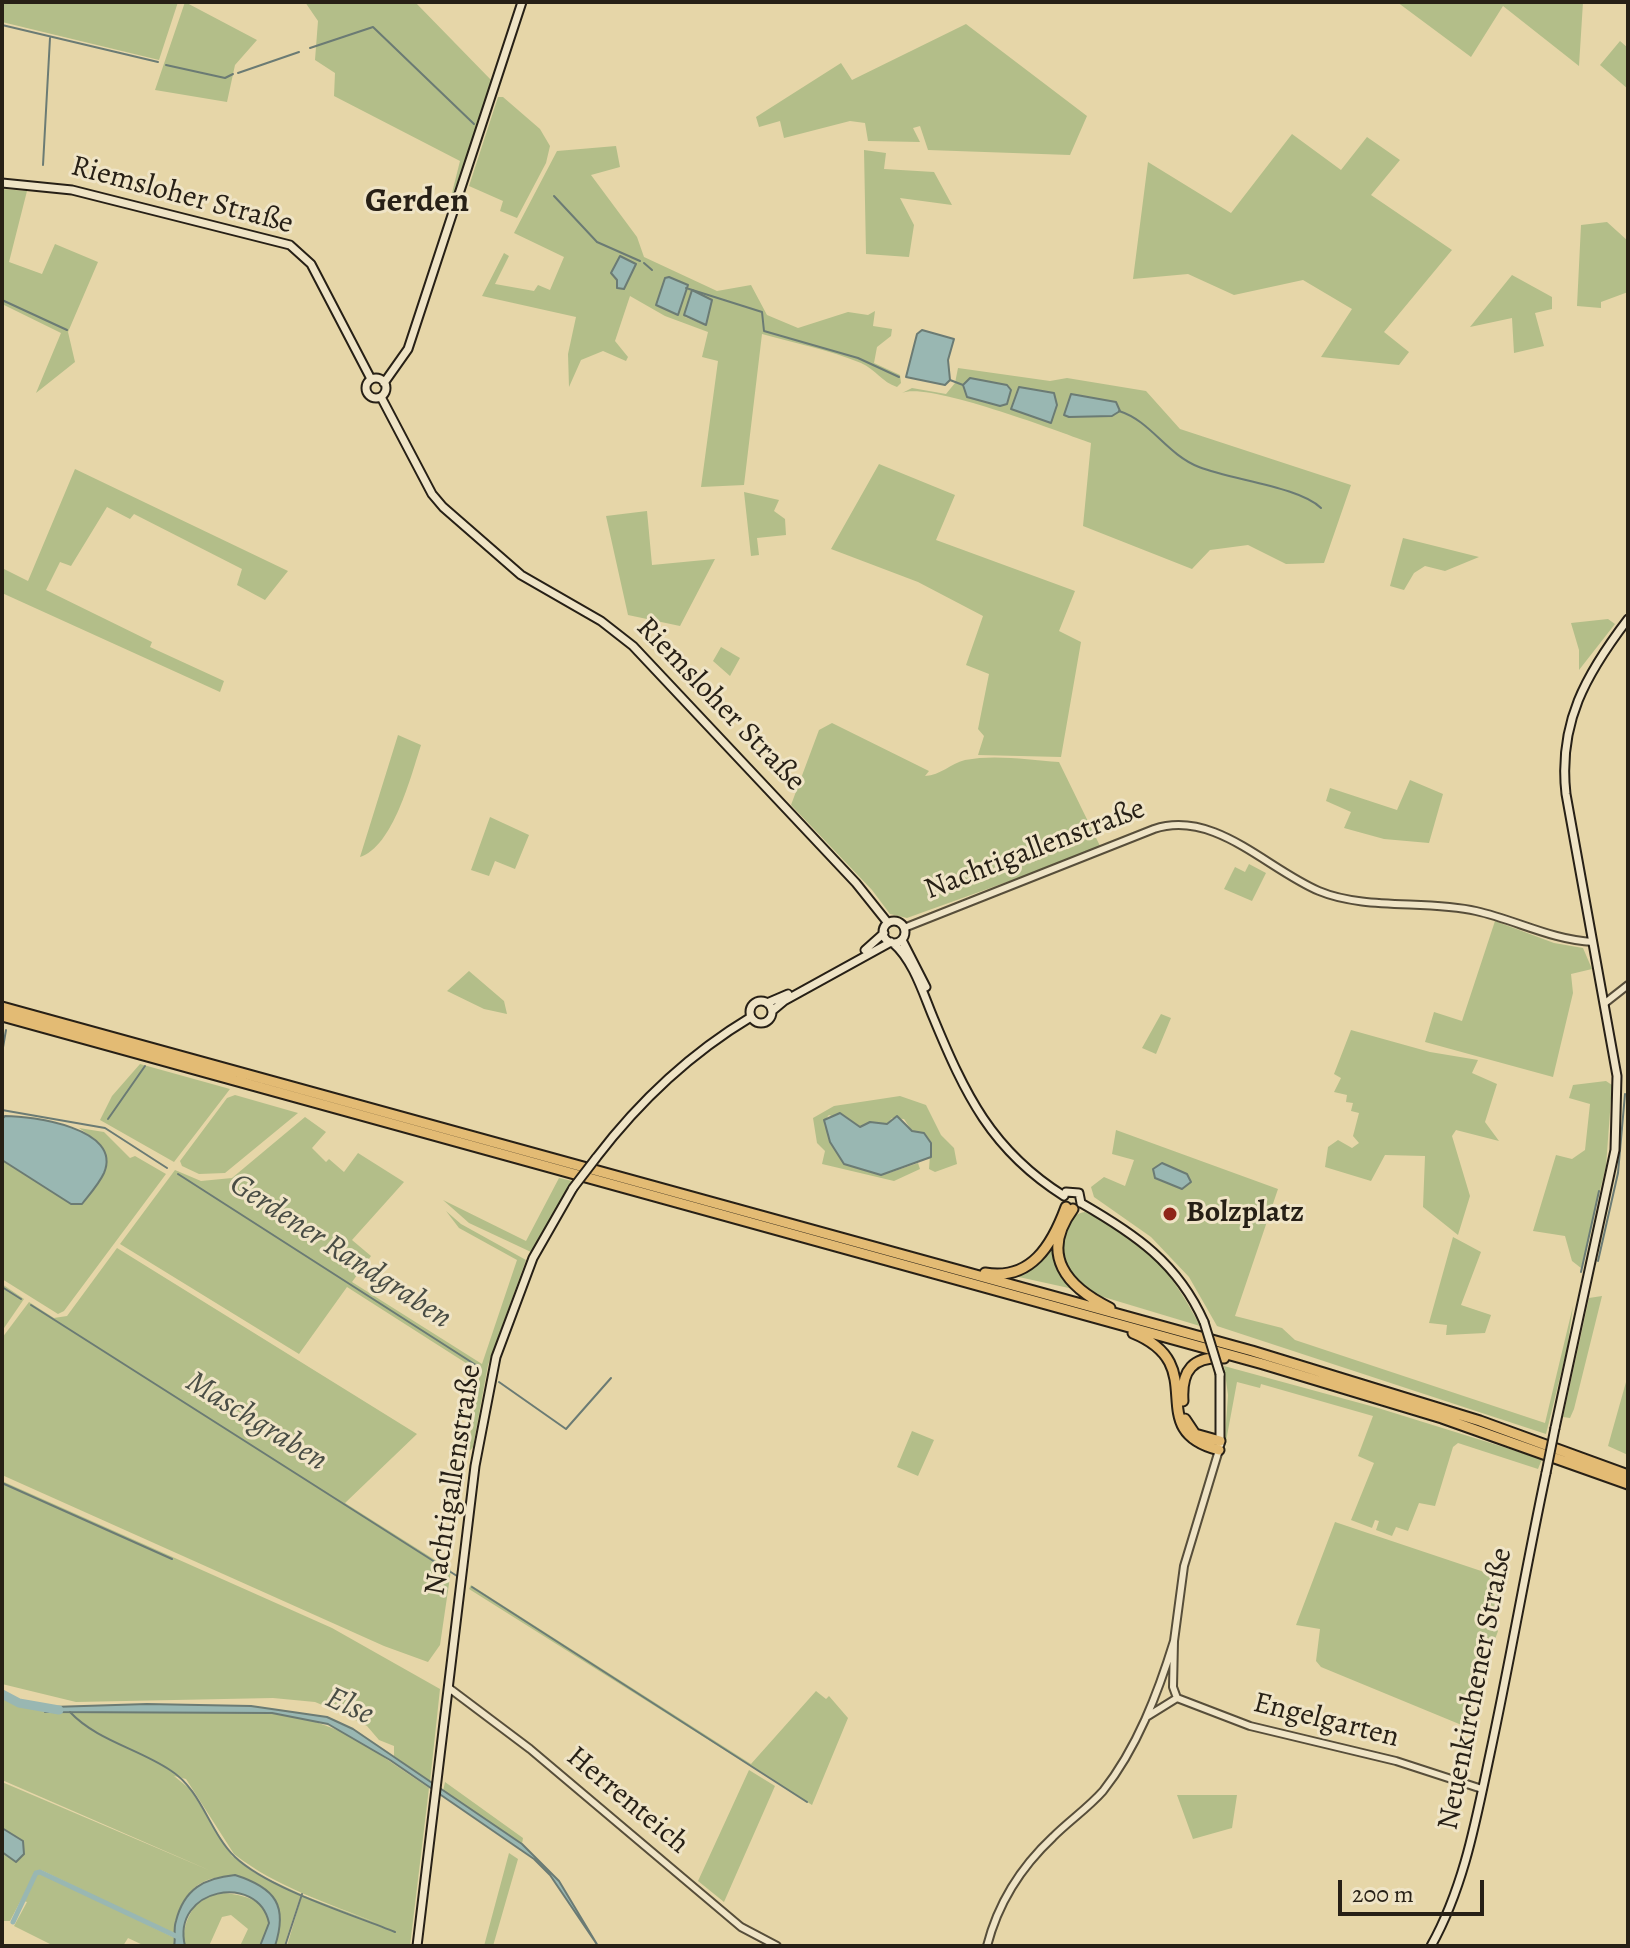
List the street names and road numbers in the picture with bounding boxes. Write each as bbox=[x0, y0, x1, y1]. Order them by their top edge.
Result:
street label: Riemsloher Straße bbox=[67, 149, 297, 243]
street label: Riemsloher Straße bbox=[628, 610, 812, 800]
street label: Nachtigallenstraße bbox=[920, 791, 1150, 909]
street label: Nachtigallenstraße bbox=[418, 1362, 490, 1598]
street label: Neuenkirchener Straße bbox=[1431, 1545, 1521, 1833]
street label: Engelgarten bbox=[1249, 1686, 1403, 1756]
street label: Herrenteich bbox=[559, 1739, 695, 1863]

